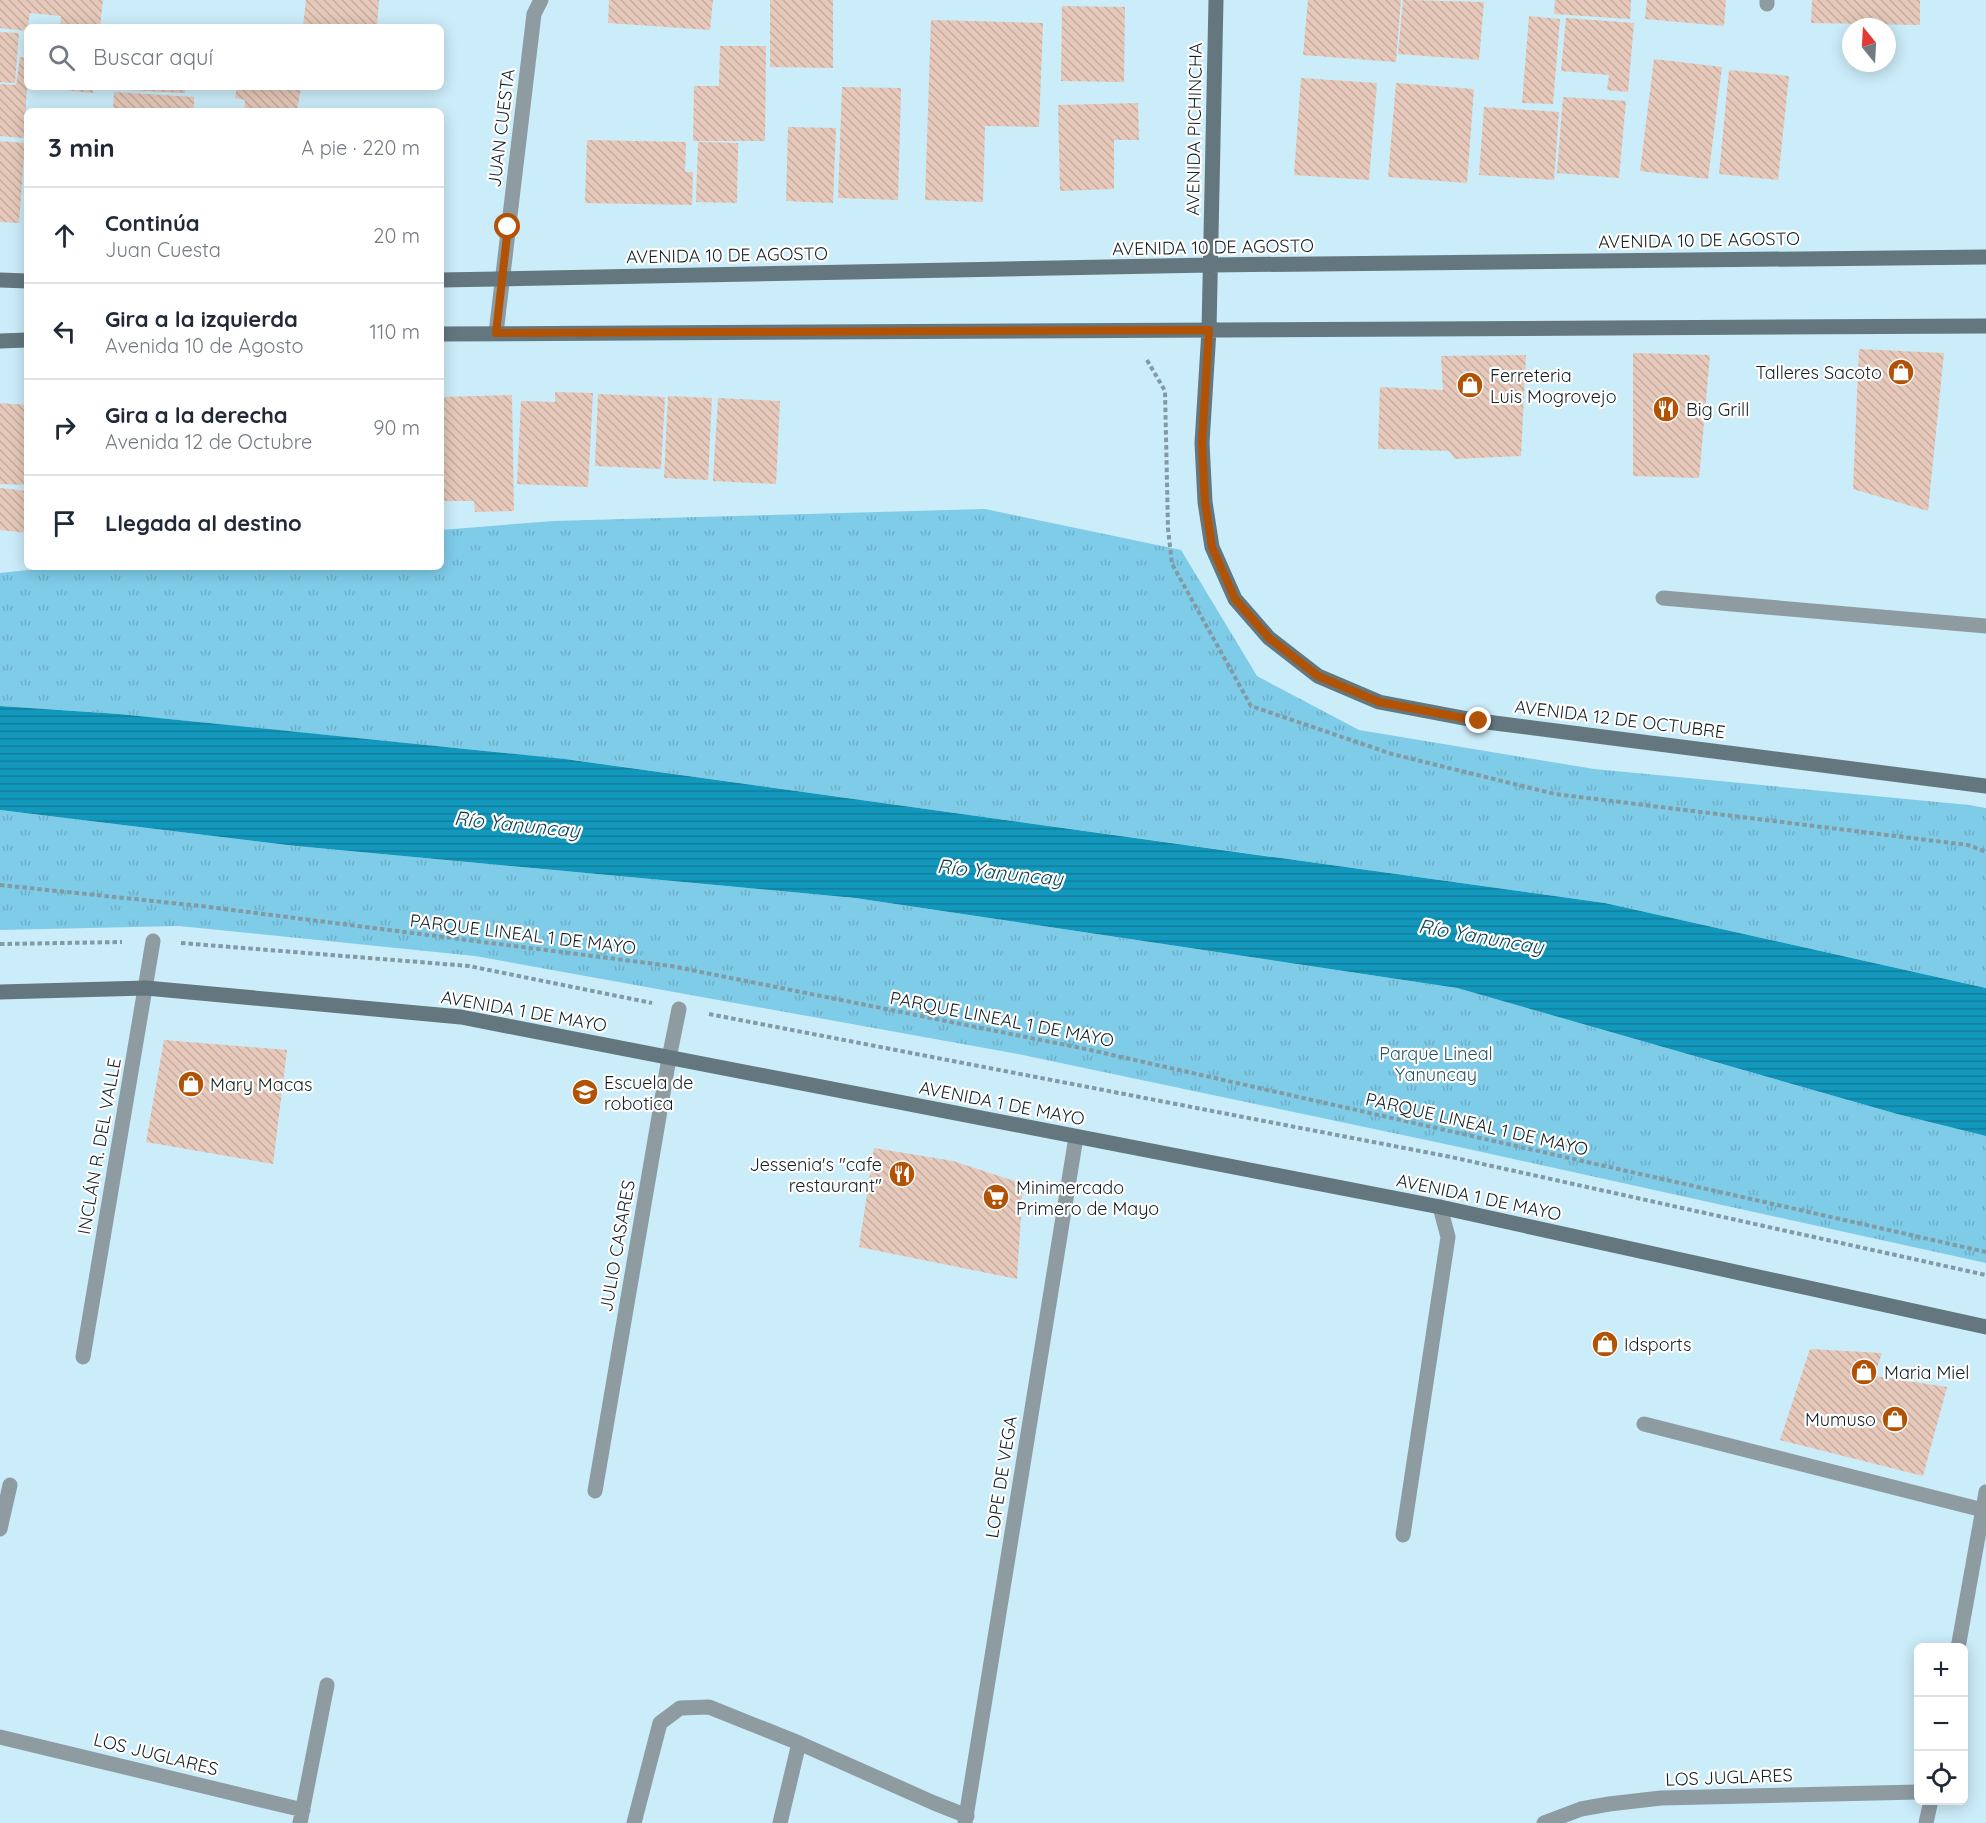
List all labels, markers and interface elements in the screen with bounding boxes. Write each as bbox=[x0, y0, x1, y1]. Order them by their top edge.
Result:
north arrow bbox=[1842, 18, 1896, 72]
search box bbox=[24, 24, 444, 90]
icon: search bbox=[45, 41, 78, 74]
street label: AVENIDA PICHINCHA bbox=[1181, 42, 1207, 216]
text: Buscar aquí bbox=[93, 43, 213, 71]
street label: JUAN CUESTA bbox=[482, 67, 520, 189]
text: 3 min bbox=[48, 131, 115, 164]
text: A pie · 220 m bbox=[301, 135, 420, 160]
text: Continúa bbox=[105, 209, 200, 237]
route start bbox=[494, 213, 520, 239]
icon: ahead bbox=[48, 219, 81, 252]
text: 20 m bbox=[373, 223, 420, 248]
street label: AVENIDA 10 DE AGOSTO bbox=[1598, 227, 1800, 253]
street label: AVENIDA 10 DE AGOSTO bbox=[1112, 234, 1314, 260]
text: Juan Cuesta bbox=[105, 237, 221, 262]
street label: AVENIDA 10 DE AGOSTO bbox=[626, 242, 828, 268]
text: Gira a la izquierda bbox=[105, 305, 298, 333]
icon: left bbox=[48, 315, 81, 348]
text: 110 m bbox=[370, 319, 420, 344]
text: Avenida 10 de Agosto bbox=[105, 333, 304, 358]
shop icon: Talleres Sacoto bbox=[1886, 357, 1916, 387]
place label: Talleres Sacoto bbox=[1756, 361, 1882, 384]
place label: Ferreteria Luis Mogrovejo bbox=[1490, 364, 1617, 408]
shop icon: Ferreteria Luis Mogrovejo bbox=[1455, 370, 1485, 400]
restaurant icon: Big Grill bbox=[1651, 394, 1681, 424]
place label: Big Grill bbox=[1686, 398, 1749, 421]
text: Gira a la derecha bbox=[105, 401, 288, 429]
icon: right bbox=[48, 411, 81, 444]
text: 90 m bbox=[373, 415, 420, 440]
text: Avenida 12 de Octubre bbox=[105, 429, 312, 454]
icon: arrive bbox=[48, 507, 81, 540]
text: Llegada al destino bbox=[105, 509, 302, 537]
street label: AVENIDA 12 DE OCTUBRE bbox=[1513, 695, 1727, 743]
route end bbox=[1465, 707, 1491, 733]
water label: Río Yanuncay bbox=[453, 805, 583, 843]
water label: Río Yanuncay bbox=[936, 853, 1066, 891]
street label: PARQUE LINEAL 1 DE MAYO bbox=[409, 909, 637, 959]
water label: Río Yanuncay bbox=[1417, 913, 1547, 960]
street label: AVENIDA 1 DE MAYO bbox=[439, 985, 609, 1037]
street label: PARQUE LINEAL 1 DE MAYO bbox=[888, 986, 1116, 1052]
park label: Parque Lineal Yanuncay bbox=[1379, 1042, 1493, 1086]
street label: INCLÁN R. DEL VALLE bbox=[72, 1056, 126, 1236]
shop icon: Mary Macas bbox=[176, 1069, 206, 1099]
place label: Escuela de robotica bbox=[604, 1071, 693, 1115]
place label: Mary Macas bbox=[210, 1073, 312, 1096]
street label: AVENIDA 1 DE MAYO bbox=[917, 1076, 1087, 1130]
school or university icon: Escuela de robotica bbox=[570, 1077, 600, 1107]
street label: PARQUE LINEAL 1 DE MAYO bbox=[1363, 1087, 1591, 1161]
place label: Jessenia's "cafe restaurant" bbox=[749, 1153, 882, 1197]
restaurant icon: Jessenia's "cafe restaurant" bbox=[887, 1159, 917, 1189]
street label: AVENIDA 1 DE MAYO bbox=[1394, 1168, 1564, 1226]
place label: Minimercado Primero de Mayo bbox=[1016, 1176, 1159, 1220]
street label: JULIO CASARES bbox=[594, 1178, 640, 1314]
supermarket icon: Minimercado Primero de Mayo bbox=[981, 1182, 1011, 1212]
shop icon: Idsports bbox=[1590, 1329, 1620, 1359]
place label: Idsports bbox=[1624, 1333, 1691, 1356]
shop icon: Maria Miel bbox=[1849, 1357, 1879, 1387]
place label: Maria Miel bbox=[1884, 1361, 1969, 1384]
shop icon: Mumuso bbox=[1880, 1404, 1910, 1434]
place label: Mumuso bbox=[1805, 1408, 1876, 1431]
street label: LOPE DE VEGA bbox=[980, 1414, 1022, 1540]
map controls bbox=[1914, 1643, 1968, 1805]
button: + bbox=[1914, 1643, 1968, 1697]
button: − bbox=[1914, 1697, 1968, 1751]
street label: LOS JUGLARES bbox=[91, 1727, 221, 1781]
button: locate bbox=[1914, 1751, 1968, 1805]
street label: LOS JUGLARES bbox=[1665, 1763, 1793, 1791]

